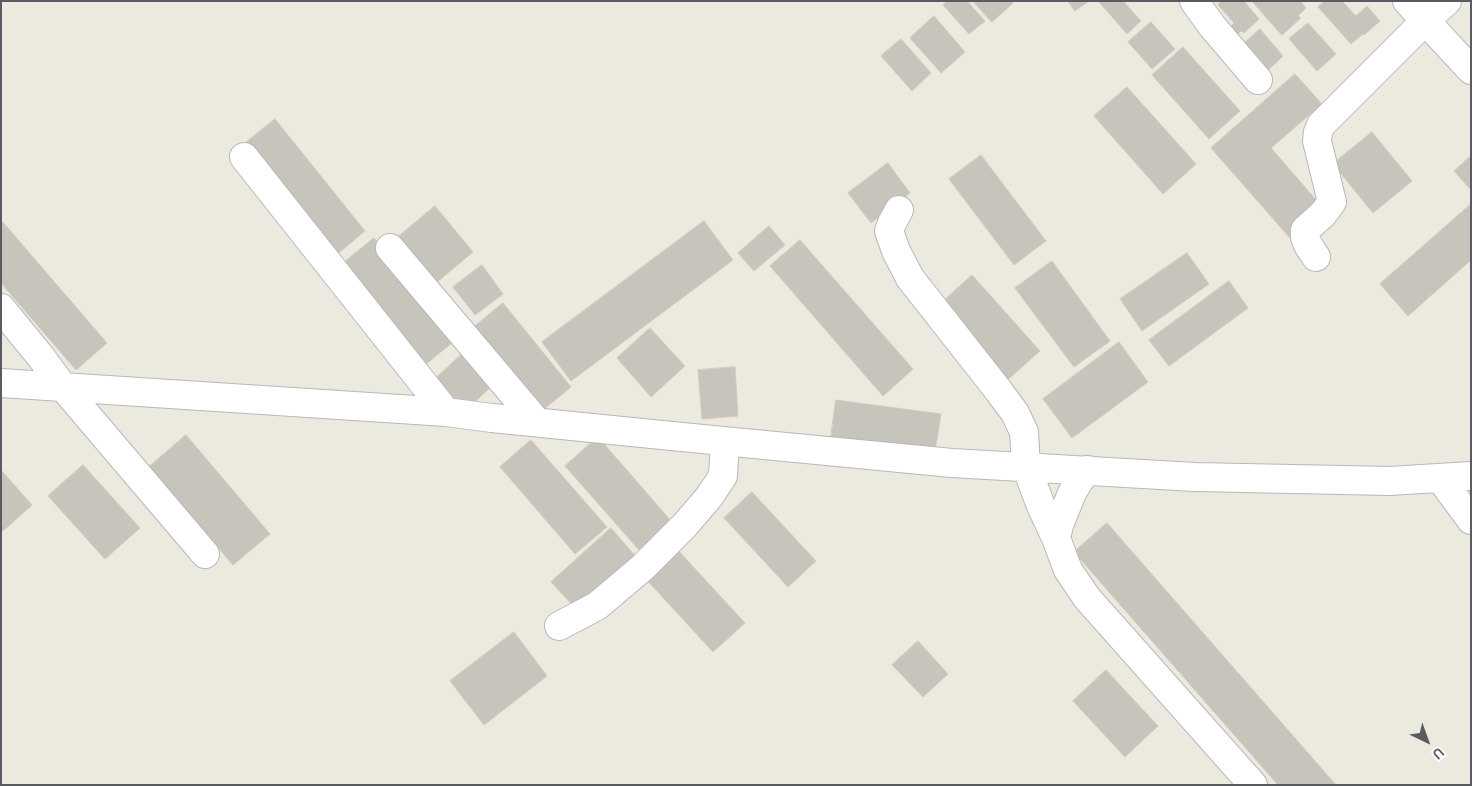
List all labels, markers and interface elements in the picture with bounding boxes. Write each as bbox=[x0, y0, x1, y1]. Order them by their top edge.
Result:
north arrow bbox=[1402, 716, 1452, 766]
text: U bbox=[1428, 743, 1447, 762]

